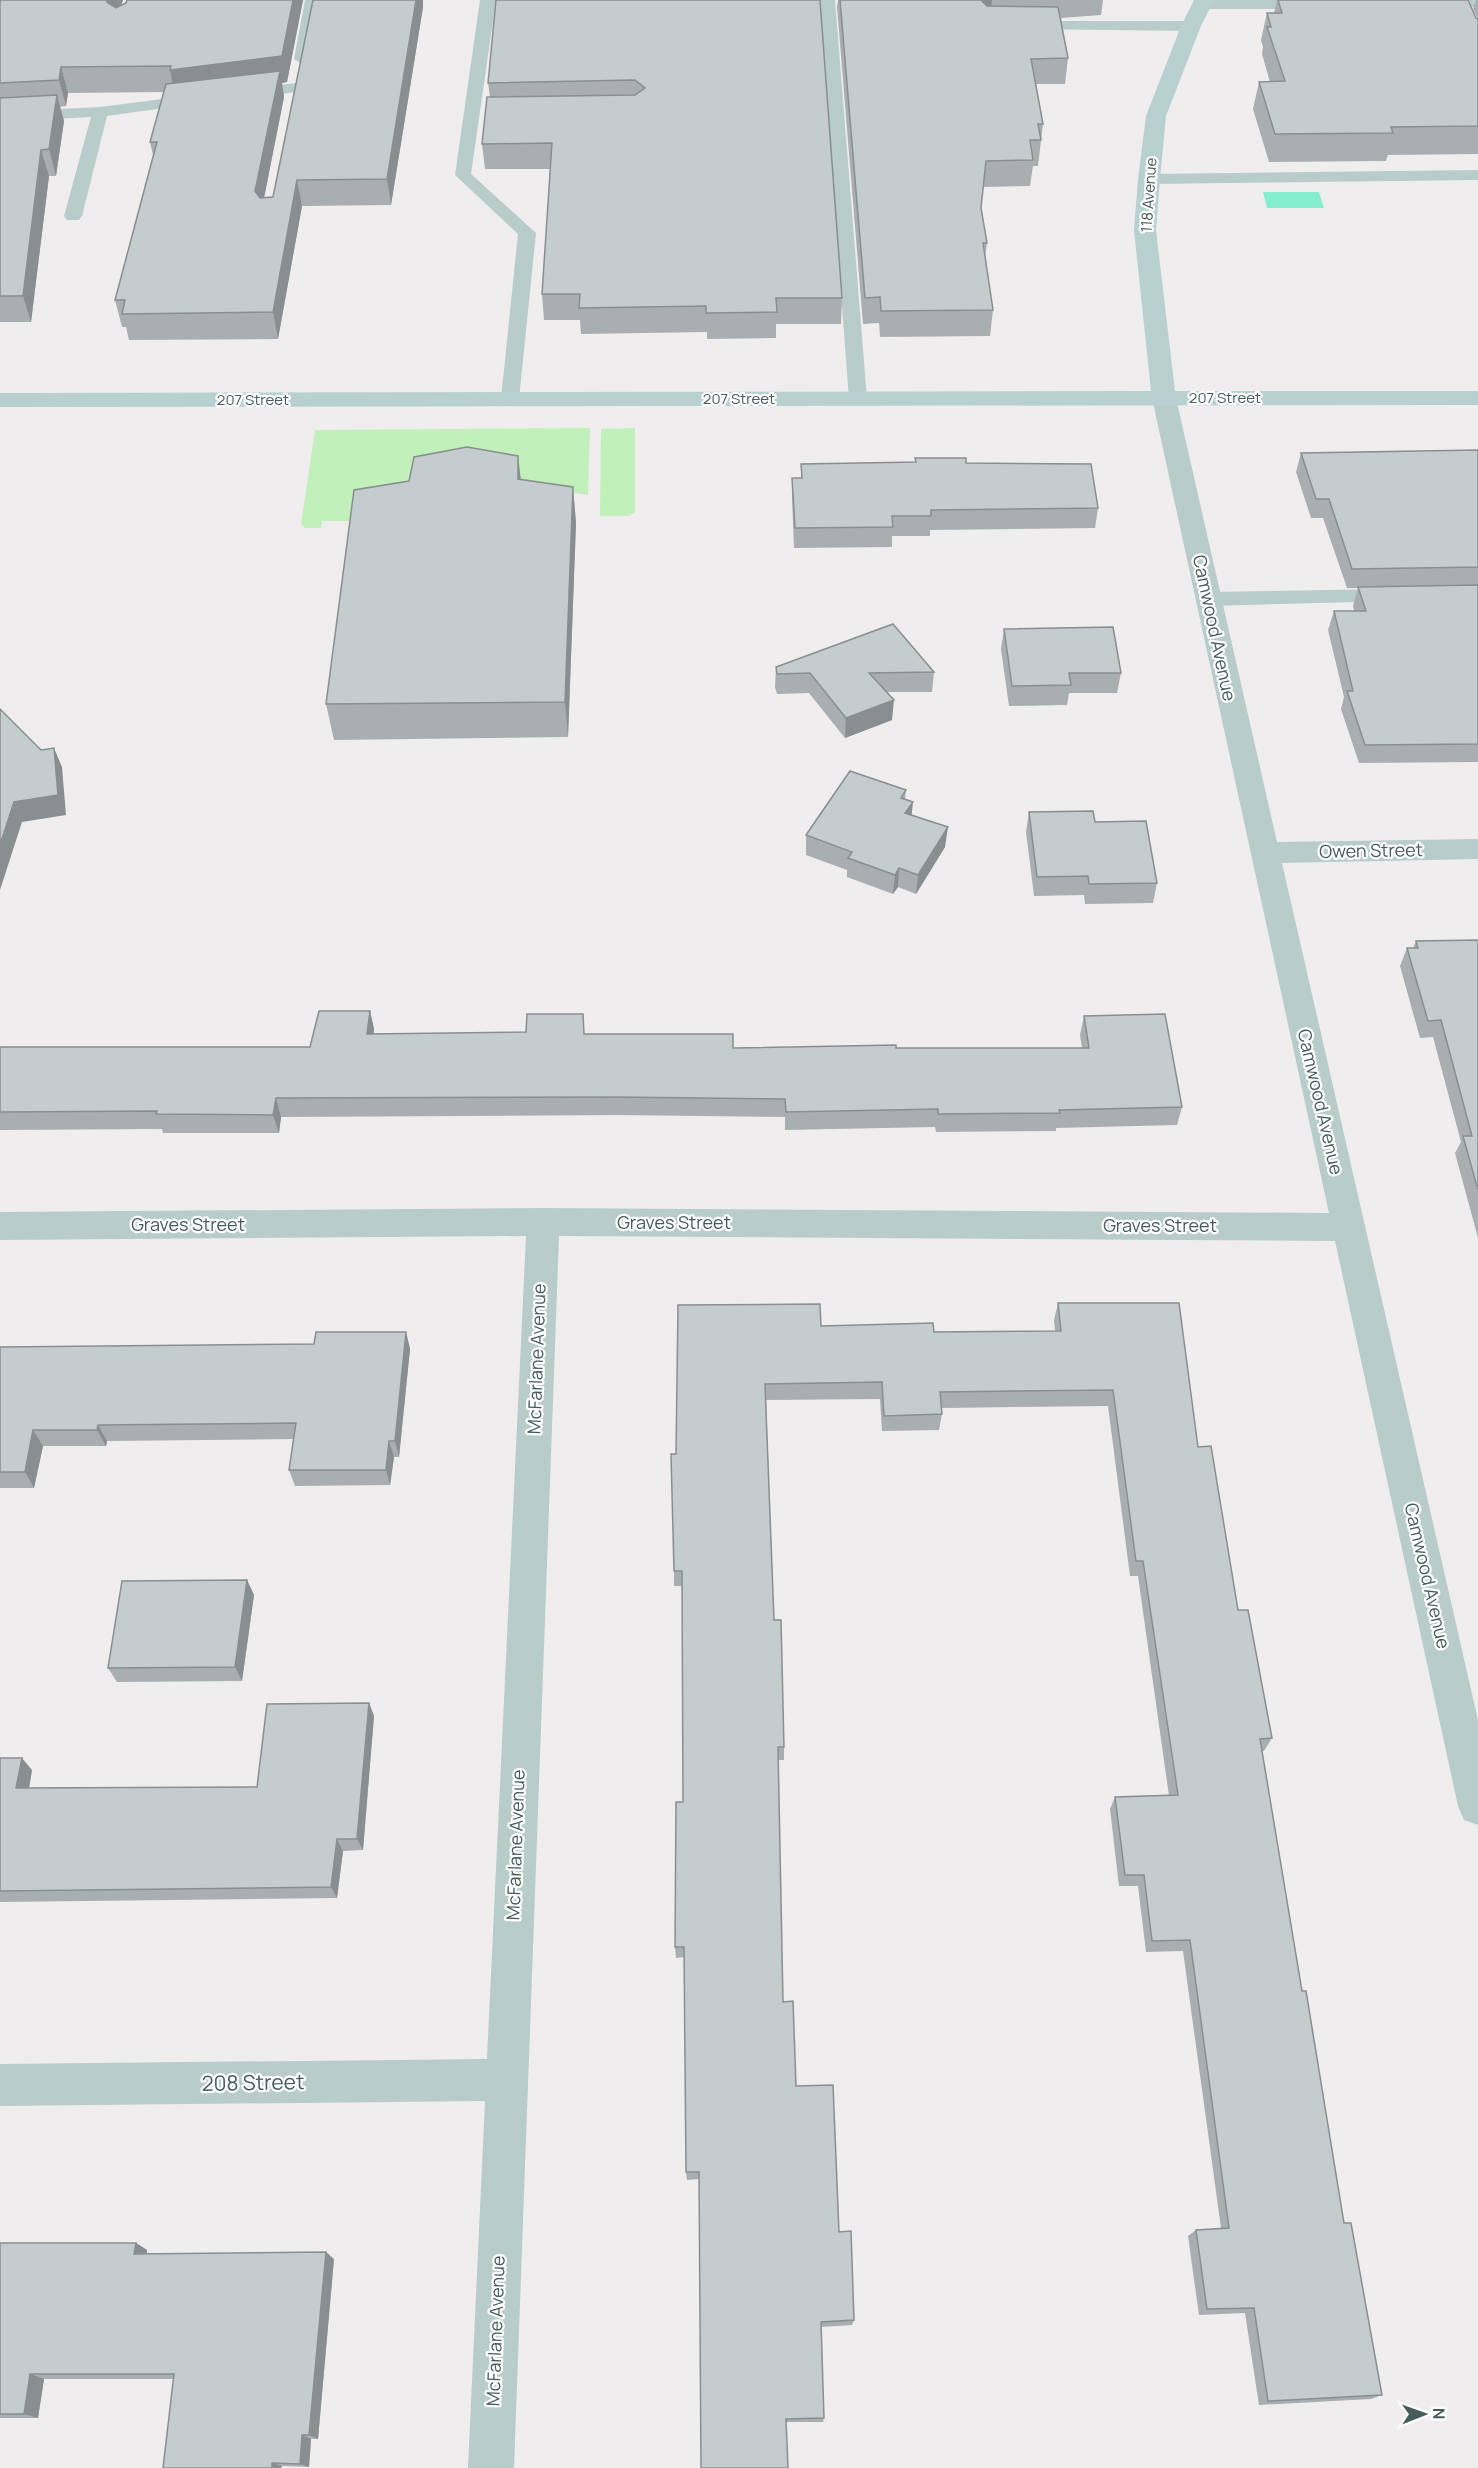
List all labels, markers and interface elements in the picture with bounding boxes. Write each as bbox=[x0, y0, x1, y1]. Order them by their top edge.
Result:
street label: 118 Avenue bbox=[1135, 157, 1162, 233]
street label: 207 Street bbox=[1189, 387, 1261, 408]
street label: 207 Street bbox=[703, 388, 775, 409]
street label: 207 Street bbox=[217, 389, 289, 410]
street label: Camwood Avenue bbox=[1188, 553, 1242, 703]
street label: Owen Street bbox=[1319, 837, 1423, 863]
street label: Camwood Avenue bbox=[1293, 1027, 1349, 1177]
street label: Graves Street bbox=[617, 1210, 731, 1234]
street label: Graves Street bbox=[131, 1212, 245, 1236]
street label: Graves Street bbox=[1103, 1213, 1217, 1237]
street label: McFarlane Avenue bbox=[521, 1283, 551, 1435]
street label: Camwood Avenue bbox=[1400, 1501, 1456, 1651]
street label: McFarlane Avenue bbox=[500, 1769, 530, 1921]
street label: 208 Street bbox=[201, 2067, 305, 2097]
street label: McFarlane Avenue bbox=[480, 2255, 510, 2407]
north arrow bbox=[1394, 2384, 1454, 2444]
text: N bbox=[1428, 2408, 1450, 2420]

